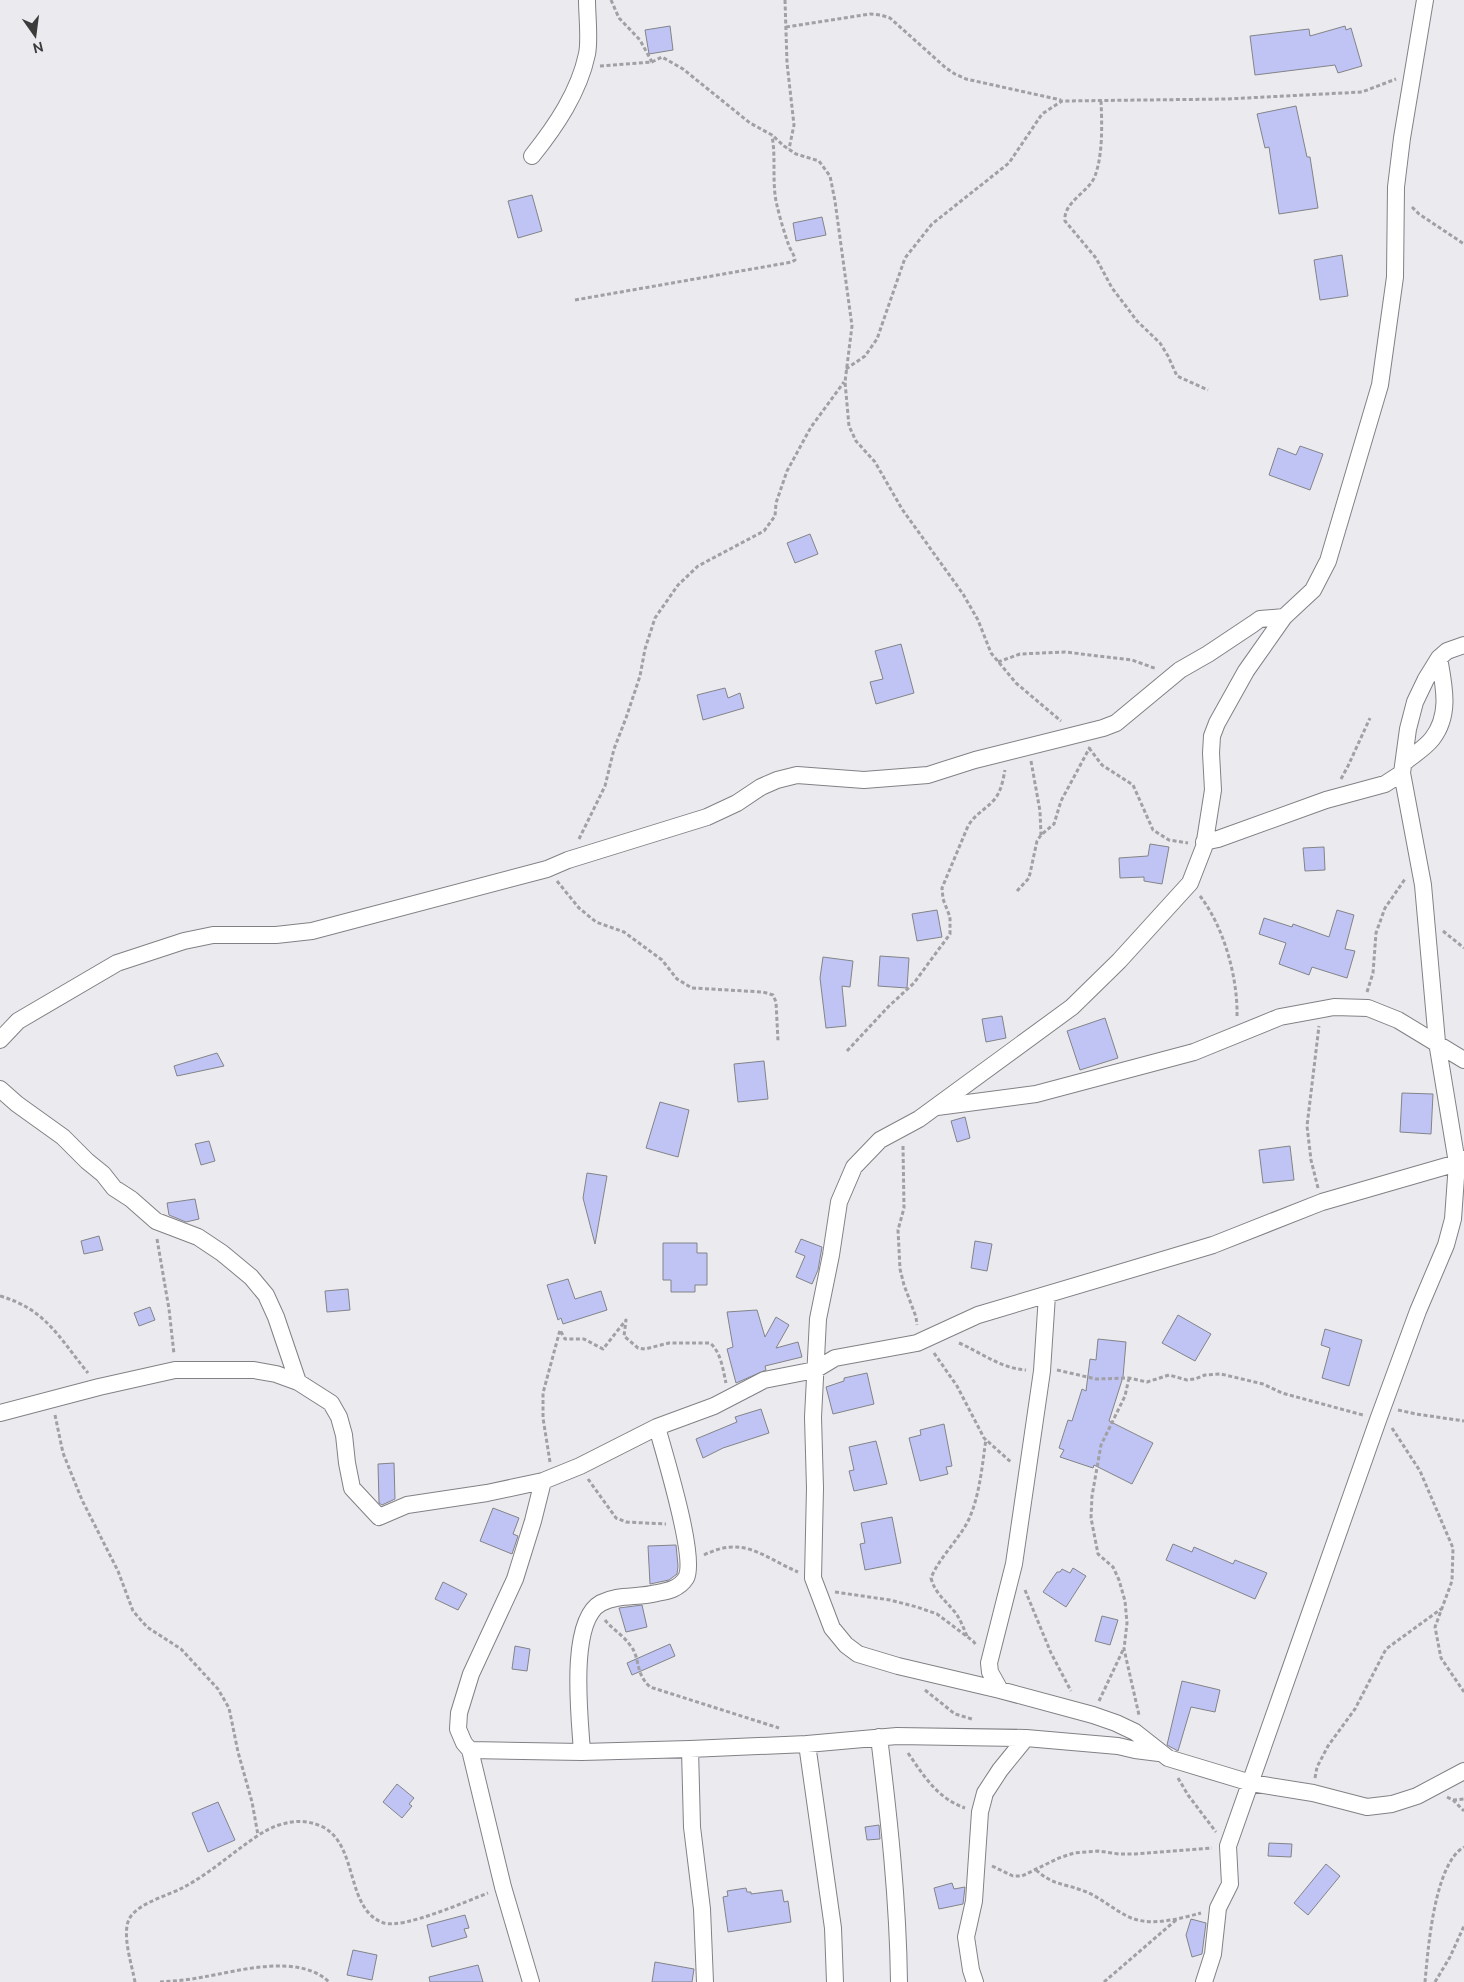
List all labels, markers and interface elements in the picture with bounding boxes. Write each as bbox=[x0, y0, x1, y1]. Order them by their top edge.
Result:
north arrow bbox=[10, 10, 60, 60]
text: N bbox=[31, 39, 45, 57]

